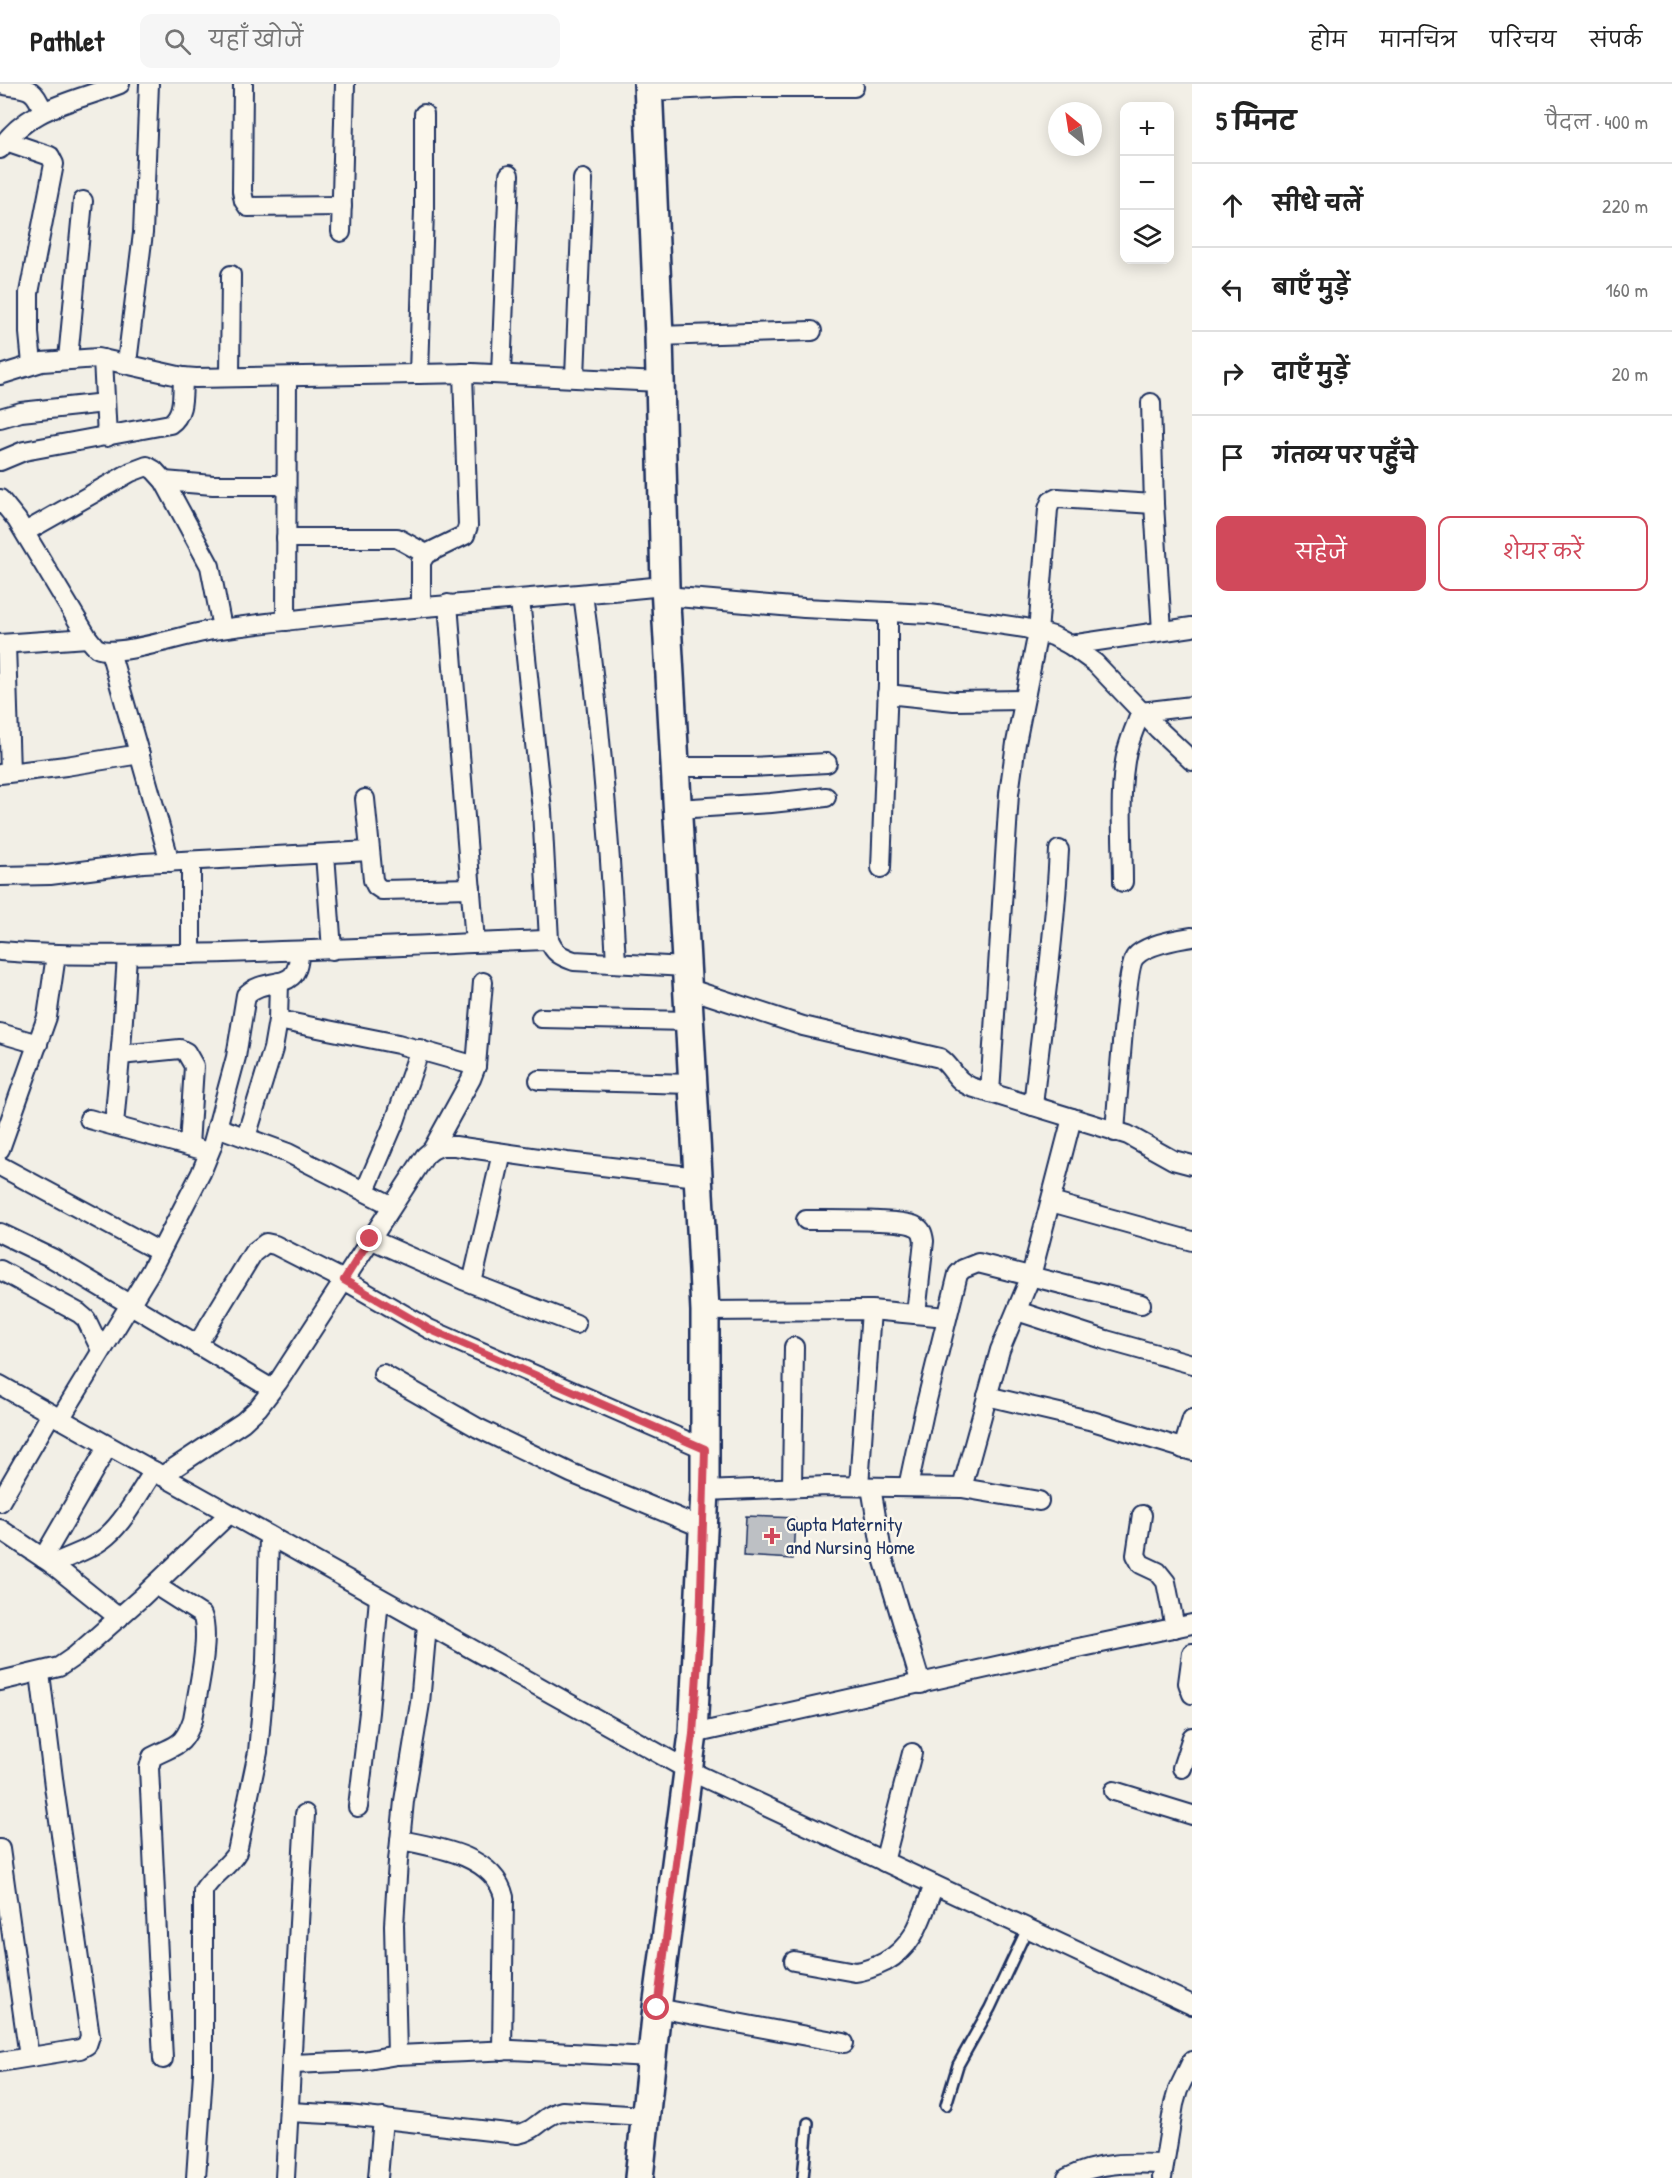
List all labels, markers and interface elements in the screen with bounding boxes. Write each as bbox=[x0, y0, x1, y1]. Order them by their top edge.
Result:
search box bbox=[140, 14, 560, 68]
text: Pathlet bbox=[30, 22, 104, 60]
text: यहाँ खोजें bbox=[209, 24, 303, 54]
icon: search bbox=[161, 25, 194, 58]
text: होम bbox=[1310, 25, 1347, 54]
text: मानचित्र bbox=[1380, 25, 1457, 54]
text: परिचय bbox=[1490, 25, 1556, 54]
text: संपर्क bbox=[1589, 25, 1642, 54]
north arrow bbox=[1048, 102, 1102, 156]
map controls bbox=[1120, 102, 1174, 264]
button: + bbox=[1120, 102, 1174, 156]
text: 5 मिनट bbox=[1216, 103, 1296, 138]
text: पैदल · 400 m bbox=[1545, 108, 1648, 135]
button: − bbox=[1120, 156, 1174, 210]
text: सीधे चलें bbox=[1273, 188, 1363, 218]
icon: ahead bbox=[1216, 189, 1249, 222]
text: 220 m bbox=[1602, 192, 1648, 219]
button: layers bbox=[1120, 210, 1174, 264]
text: बाएँ मुड़ें bbox=[1273, 272, 1350, 302]
icon: left bbox=[1216, 273, 1249, 306]
text: 160 m bbox=[1606, 276, 1648, 303]
text: दाएँ मुड़ें bbox=[1273, 356, 1349, 386]
icon: right bbox=[1216, 357, 1249, 390]
text: 20 m bbox=[1611, 360, 1648, 387]
text: गंतव्य पर पहुँचे bbox=[1273, 440, 1417, 470]
icon: arrive bbox=[1216, 441, 1249, 474]
button: सहेजें bbox=[1216, 516, 1426, 591]
button: शेयर करें bbox=[1438, 516, 1648, 591]
route end bbox=[356, 1225, 382, 1251]
place label: Gupta Maternity and Nursing Home bbox=[786, 1510, 915, 1560]
marker: Gupta Maternity and Nursing Home bbox=[763, 1527, 781, 1545]
route start bbox=[643, 1994, 669, 2020]

